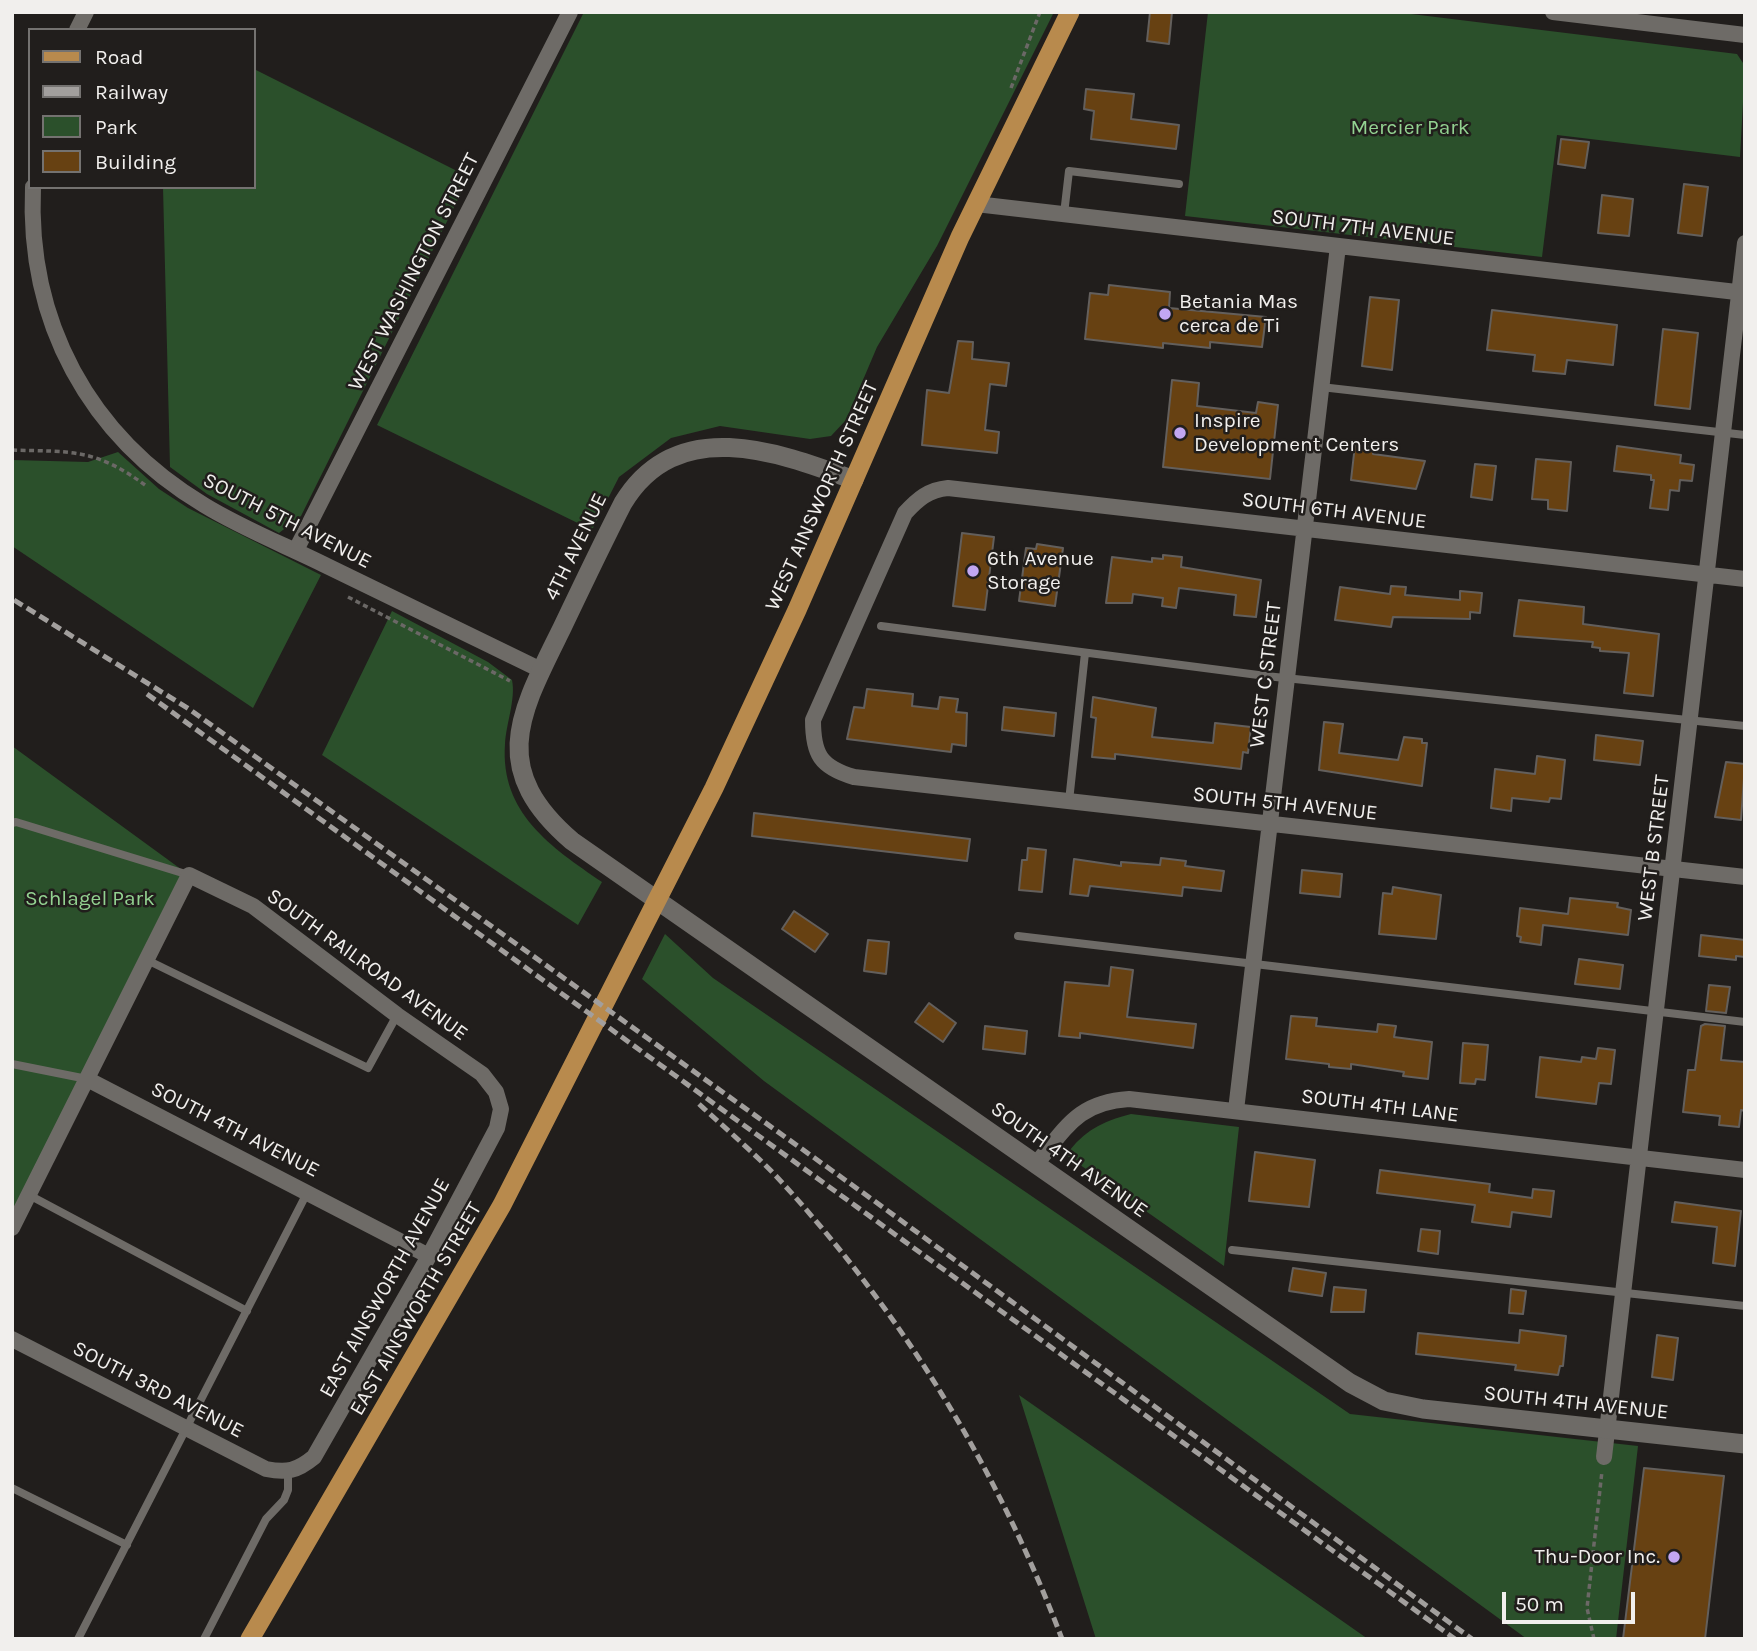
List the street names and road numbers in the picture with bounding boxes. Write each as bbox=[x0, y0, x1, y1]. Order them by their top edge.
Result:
street label: WEST WASHINGTON STREET bbox=[343, 149, 485, 395]
street label: SOUTH 7TH AVENUE bbox=[1270, 204, 1456, 252]
street label: WEST AINSWORTH STREET bbox=[760, 377, 884, 615]
street label: SOUTH 5TH AVENUE bbox=[198, 468, 376, 574]
street label: SOUTH 6TH AVENUE bbox=[1240, 487, 1428, 535]
street label: 4TH AVENUE bbox=[539, 489, 613, 605]
street label: WEST C STREET bbox=[1245, 601, 1287, 749]
street label: WEST B STREET bbox=[1633, 774, 1675, 922]
street label: SOUTH 5TH AVENUE bbox=[1191, 782, 1379, 826]
street label: SOUTH RAILROAD AVENUE bbox=[262, 884, 472, 1046]
street label: SOUTH 4TH AVENUE bbox=[147, 1077, 323, 1183]
street label: SOUTH 4TH LANE bbox=[1300, 1084, 1460, 1128]
street label: SOUTH 4TH AVENUE bbox=[986, 1096, 1152, 1224]
street label: EAST AINSWORTH AVENUE bbox=[314, 1174, 456, 1402]
street label: EAST AINSWORTH STREET bbox=[345, 1198, 487, 1420]
street label: SOUTH 3RD AVENUE bbox=[68, 1336, 248, 1444]
street label: SOUTH 4TH AVENUE bbox=[1482, 1381, 1670, 1425]

